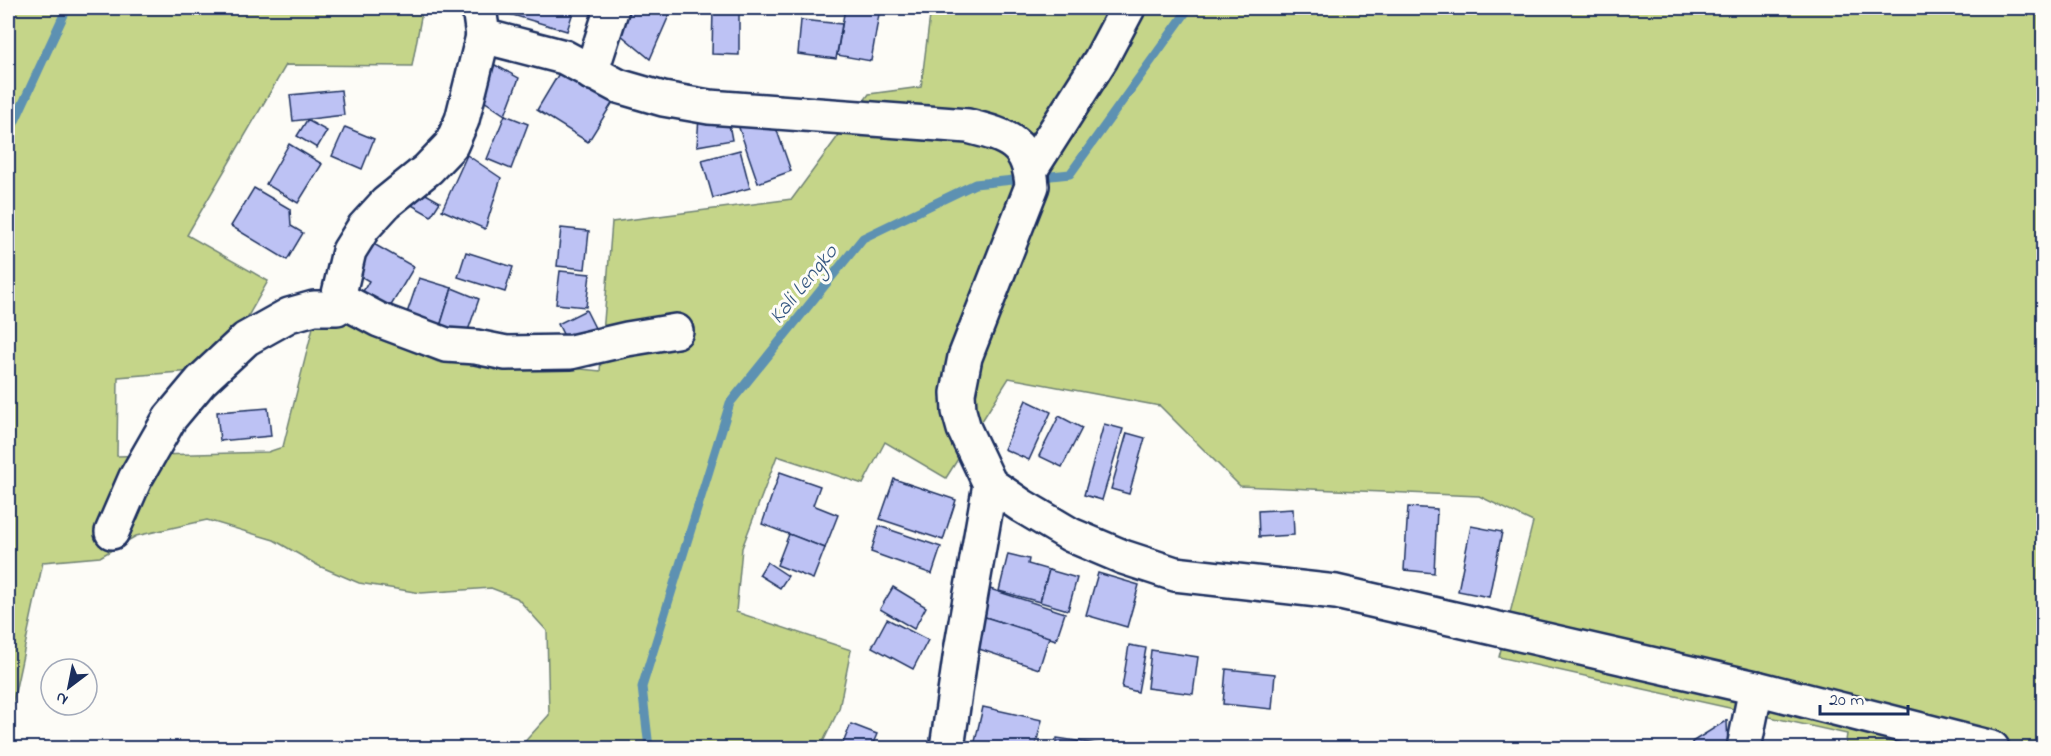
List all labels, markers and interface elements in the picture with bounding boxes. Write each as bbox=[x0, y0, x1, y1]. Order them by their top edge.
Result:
water label: Kali Lengko bbox=[762, 237, 848, 332]
north arrow bbox=[39, 657, 99, 717]
scale bar bbox=[1820, 678, 1908, 716]
text: N bbox=[51, 685, 73, 711]
text: 20 m bbox=[1829, 688, 1864, 714]

